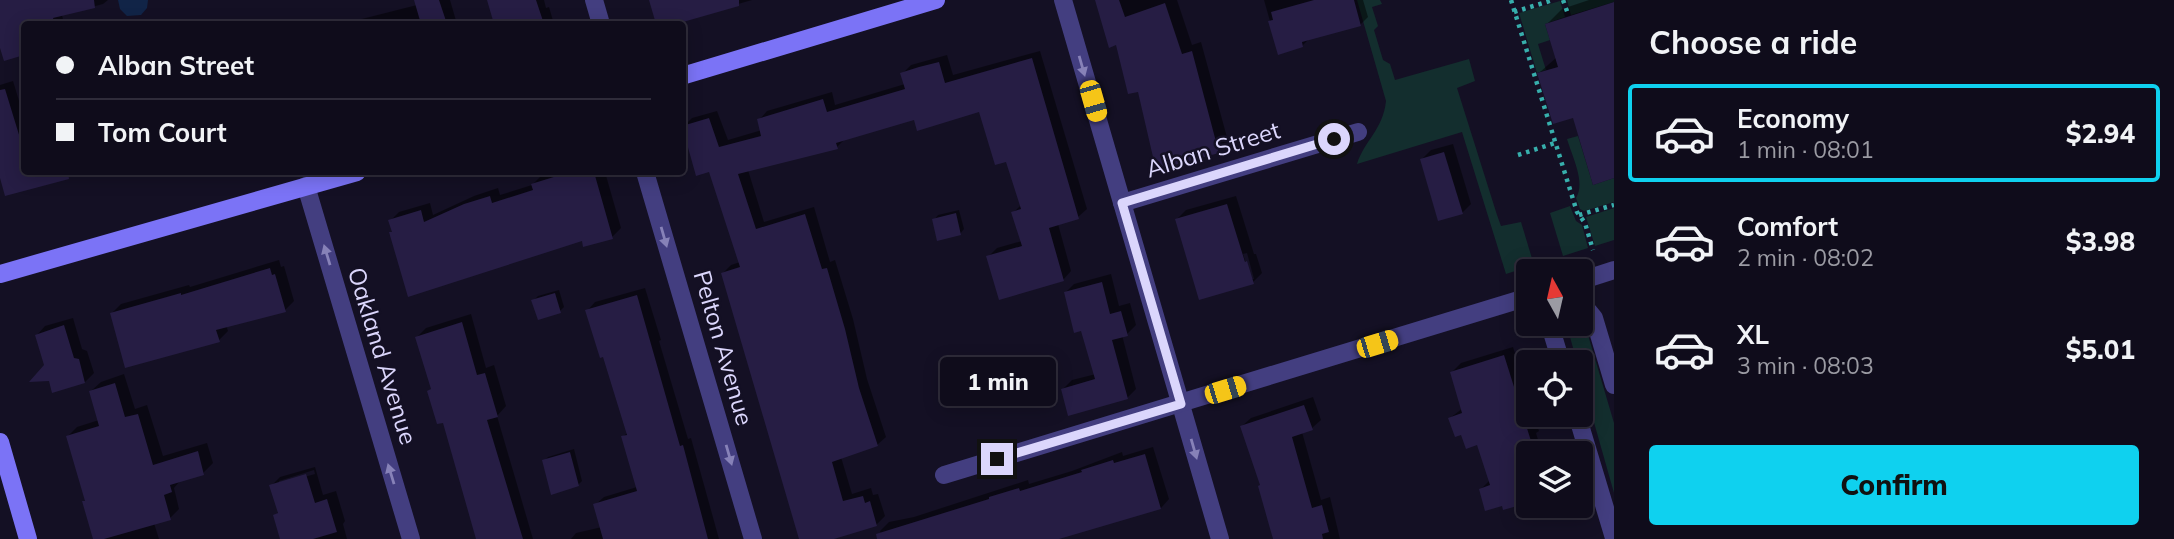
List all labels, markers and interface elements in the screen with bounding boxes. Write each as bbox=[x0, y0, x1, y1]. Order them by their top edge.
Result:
text: Choose a ride bbox=[1649, 22, 1857, 62]
text: Alban Street bbox=[98, 49, 254, 82]
one-way arrow bbox=[1078, 55, 1088, 76]
car bbox=[1078, 78, 1109, 124]
icon: car bbox=[1653, 102, 1716, 165]
text: Economy bbox=[1737, 102, 1849, 135]
street label: Alban Street bbox=[1142, 114, 1283, 184]
text: Tom Court bbox=[98, 116, 227, 149]
text: $2.94 bbox=[2066, 117, 2135, 150]
route start bbox=[1318, 123, 1350, 155]
text: 1 min · 08:01 bbox=[1737, 135, 1874, 164]
icon: car bbox=[1653, 210, 1716, 273]
text: Comfort bbox=[1737, 210, 1838, 243]
text: $3.98 bbox=[2066, 225, 2135, 258]
one-way arrow bbox=[660, 227, 670, 248]
text: 2 min · 08:02 bbox=[1737, 243, 1874, 272]
one-way arrow bbox=[321, 245, 331, 266]
north arrow bbox=[1516, 259, 1592, 336]
map controls bbox=[1516, 259, 1593, 518]
street label: Oakland Avenue bbox=[342, 263, 424, 448]
street label: Pelton Avenue bbox=[688, 267, 760, 429]
icon: car bbox=[1653, 318, 1716, 381]
text: XL bbox=[1737, 318, 1769, 351]
car bbox=[1354, 328, 1401, 360]
text: $5.01 bbox=[2066, 333, 2135, 366]
button: locate bbox=[1516, 350, 1593, 427]
text: 3 min · 08:03 bbox=[1737, 351, 1874, 380]
callout: 1 min bbox=[939, 358, 1055, 406]
text: 1 min bbox=[967, 367, 1029, 396]
car bbox=[1202, 374, 1249, 406]
one-way arrow bbox=[1189, 438, 1200, 460]
button: layers bbox=[1516, 441, 1593, 518]
route end bbox=[981, 443, 1013, 475]
one-way arrow bbox=[724, 445, 734, 466]
button: Confirm bbox=[1649, 445, 2139, 525]
one-way arrow bbox=[386, 463, 396, 484]

